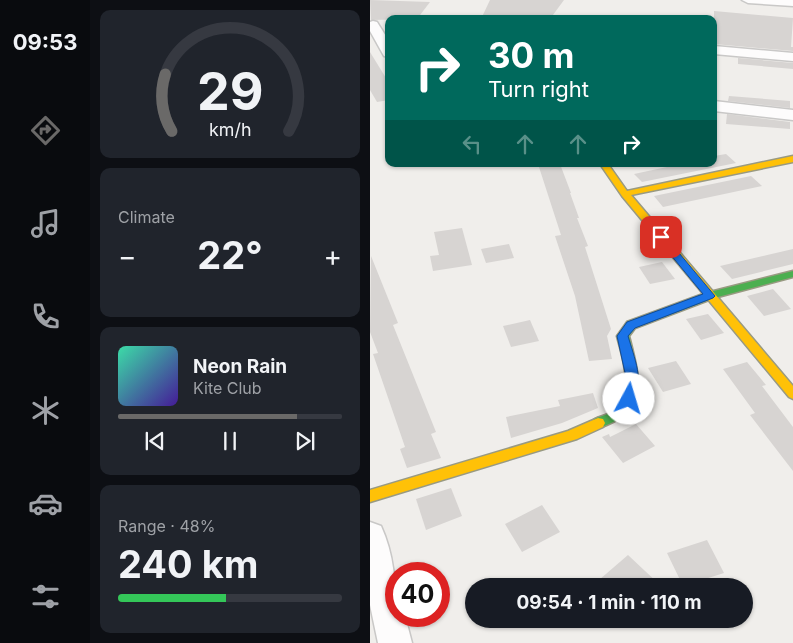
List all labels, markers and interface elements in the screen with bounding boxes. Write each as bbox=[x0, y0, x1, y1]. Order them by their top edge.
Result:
text: 09:53 bbox=[13, 29, 77, 55]
text: 30 m bbox=[488, 34, 574, 76]
icon: right bbox=[405, 35, 470, 100]
text: 29 bbox=[197, 60, 263, 123]
text: Turn right bbox=[488, 76, 589, 102]
icon: directions bbox=[28, 113, 63, 148]
text: km/h bbox=[209, 119, 251, 140]
icon: left bbox=[458, 130, 486, 158]
icon: ahead bbox=[511, 130, 539, 158]
icon: ahead bbox=[564, 130, 592, 158]
icon: right bbox=[617, 130, 645, 158]
icon: music bbox=[28, 206, 63, 241]
text: Climate bbox=[118, 207, 175, 227]
pin bbox=[640, 216, 682, 258]
icon: arrive bbox=[647, 223, 675, 251]
text: 22° bbox=[197, 232, 263, 278]
text: − bbox=[118, 239, 137, 273]
text: + bbox=[323, 239, 342, 273]
icon: phone bbox=[28, 299, 63, 334]
text: Neon Rain bbox=[193, 355, 287, 378]
position arrow bbox=[602, 372, 654, 424]
text: Kite Club bbox=[193, 378, 262, 398]
icon: climate bbox=[28, 393, 63, 428]
icon: previous bbox=[141, 427, 169, 455]
icon: pause bbox=[216, 427, 244, 455]
icon: next bbox=[291, 427, 319, 455]
icon: car bbox=[28, 486, 63, 521]
text: Range · 48% bbox=[118, 516, 215, 536]
text: 240 km bbox=[118, 541, 258, 587]
speed limit sign: 40 bbox=[385, 562, 450, 627]
icon: filters bbox=[28, 579, 63, 614]
text: 09:54 · 1 min · 110 m bbox=[516, 591, 702, 614]

